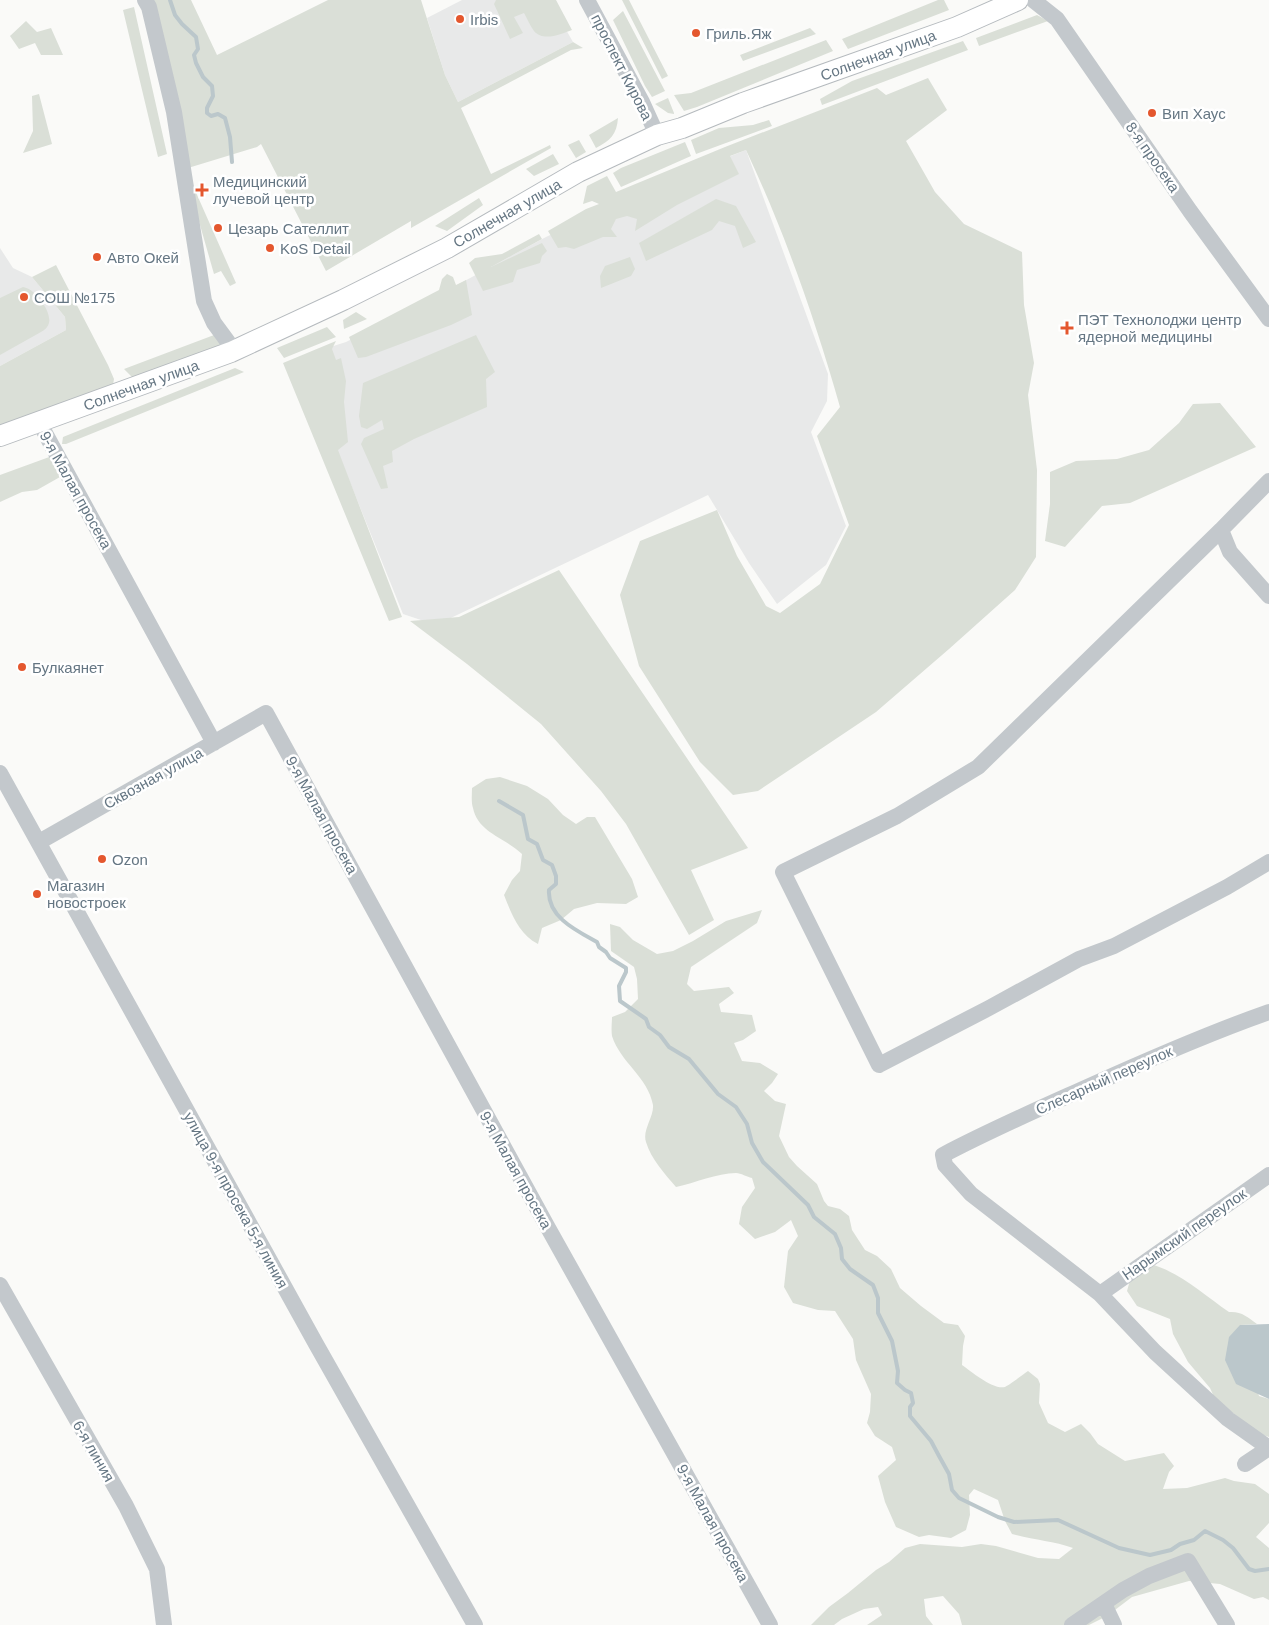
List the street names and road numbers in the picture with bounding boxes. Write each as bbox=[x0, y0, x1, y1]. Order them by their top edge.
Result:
street label: проспект Кирова bbox=[588, 11, 656, 123]
street label: Солнечная улица bbox=[818, 26, 939, 84]
street label: 8-я просека bbox=[1123, 119, 1184, 196]
street label: Солнечная улица bbox=[450, 175, 565, 251]
street label: Солнечная улица bbox=[81, 356, 202, 414]
street label: 9-я Малая просека bbox=[37, 428, 116, 552]
street label: Сквозная улица bbox=[101, 743, 206, 812]
street label: 9-я Малая просека bbox=[283, 753, 362, 877]
street label: Слесарный переулок bbox=[1033, 1042, 1175, 1118]
street label: 9-я Малая просека bbox=[477, 1108, 556, 1232]
street label: улица 9-я просека 5-я линия bbox=[180, 1109, 292, 1291]
street label: Нарымский переулок bbox=[1119, 1184, 1250, 1283]
street label: 6-я линия bbox=[70, 1418, 118, 1484]
street label: 9-я Малая просека bbox=[674, 1461, 753, 1585]

